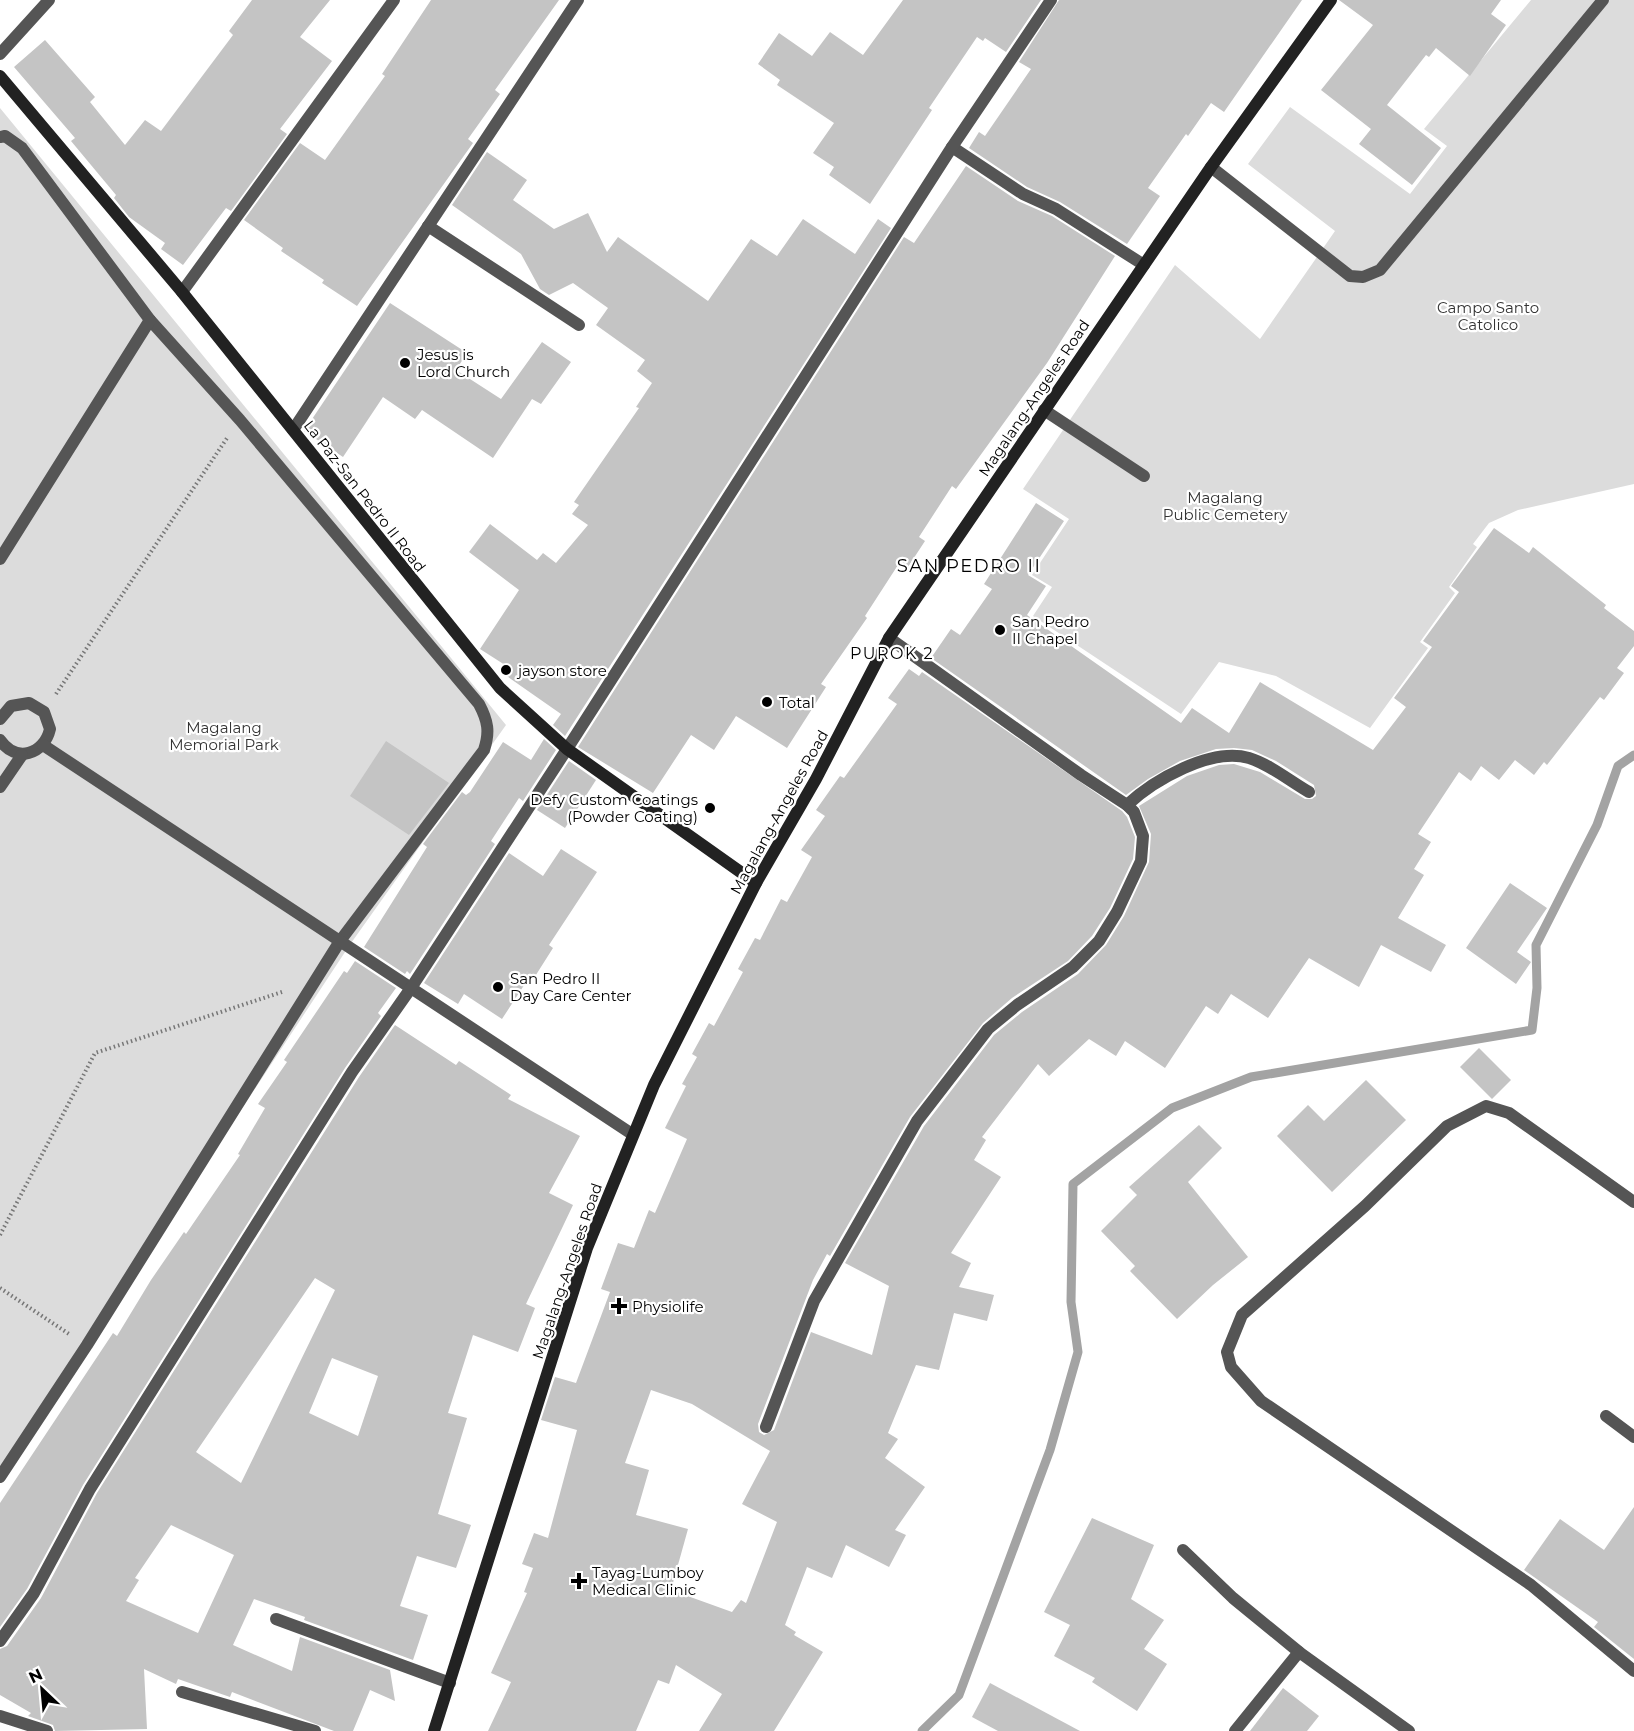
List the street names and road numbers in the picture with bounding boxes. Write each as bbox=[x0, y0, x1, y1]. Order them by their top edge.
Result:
street label: Magalang-Angeles Road bbox=[974, 316, 1094, 480]
street label: La Paz-San Pedro II Road bbox=[300, 416, 430, 576]
street label: Magalang-Angeles Road bbox=[726, 727, 832, 897]
street label: Magalang-Angeles Road bbox=[528, 1180, 606, 1362]

